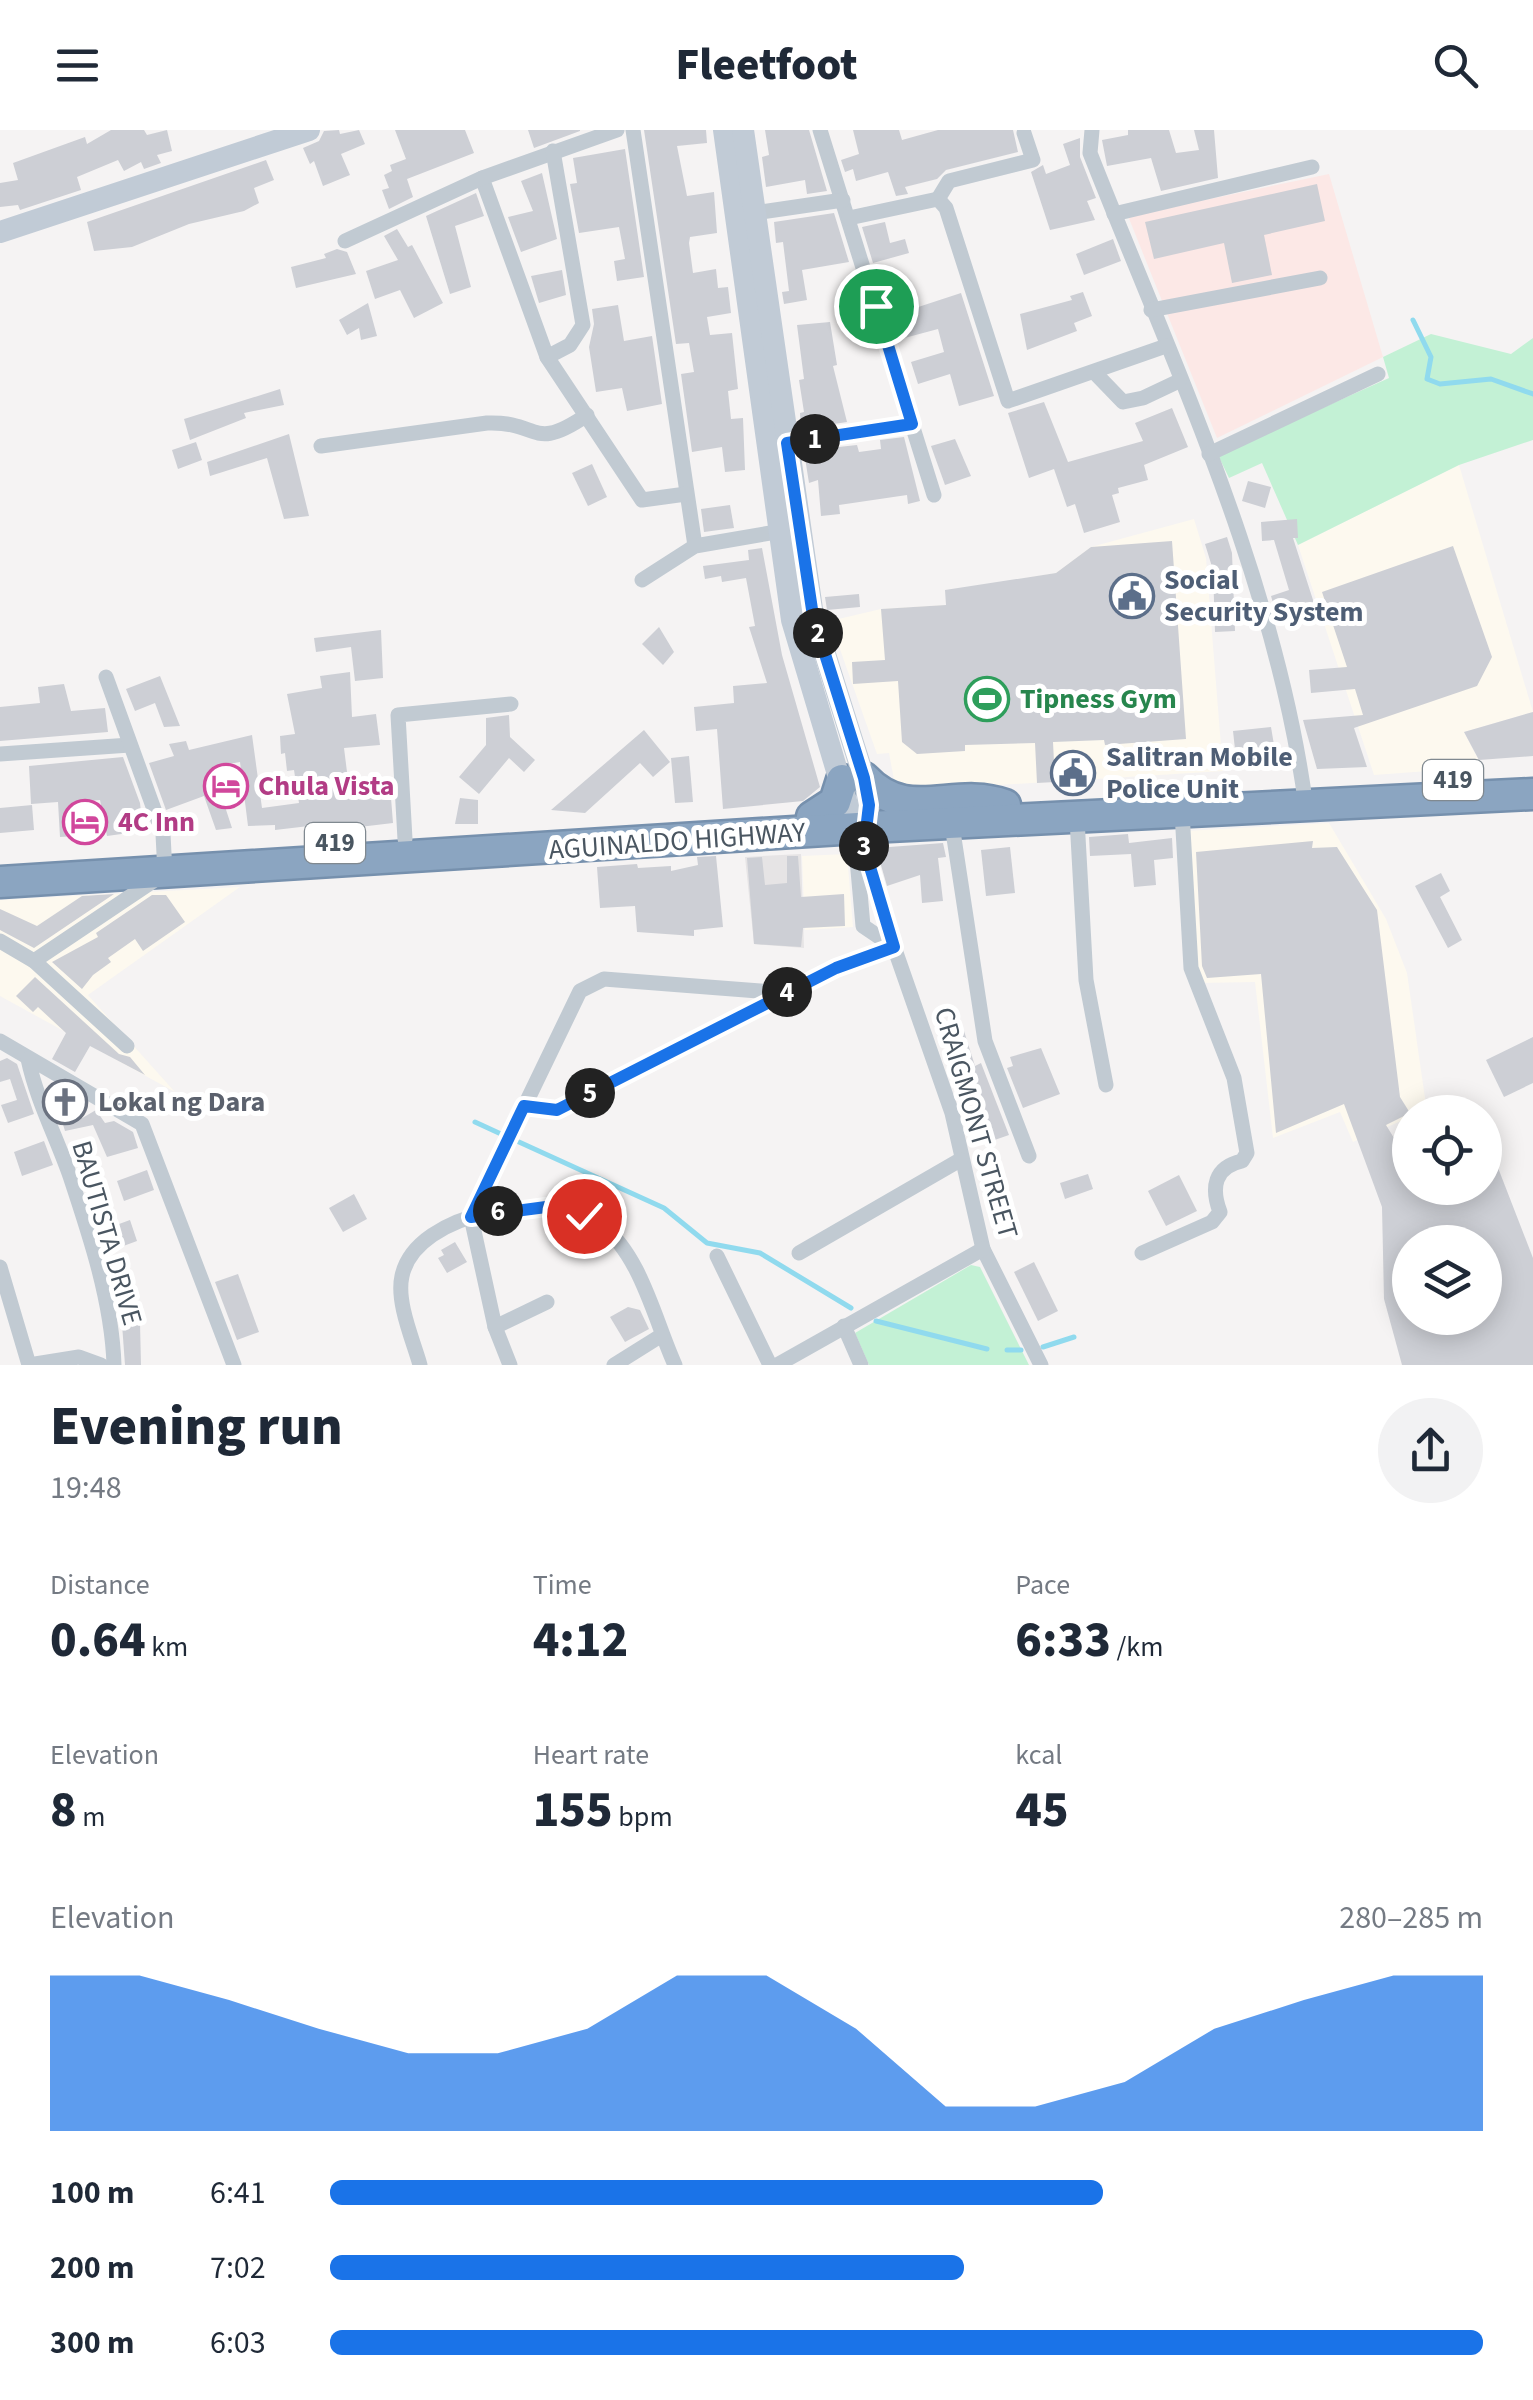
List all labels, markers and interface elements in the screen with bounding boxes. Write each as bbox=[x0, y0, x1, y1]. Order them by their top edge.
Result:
text: Fleetfoot bbox=[675, 33, 858, 97]
icon: menu bbox=[50, 38, 105, 93]
icon: search bbox=[1428, 38, 1483, 93]
pin bbox=[834, 264, 919, 349]
icon: arrive bbox=[849, 279, 904, 334]
pin: 1 bbox=[790, 414, 840, 464]
text: 1 bbox=[808, 419, 822, 459]
place label: Social Security System bbox=[1164, 560, 1364, 632]
public building icon: Social Security System bbox=[1109, 573, 1155, 619]
pin: 2 bbox=[793, 608, 843, 658]
text: 2 bbox=[811, 613, 825, 653]
sports icon: Tipness Gym bbox=[964, 676, 1010, 722]
place label: Tipness Gym bbox=[1020, 679, 1177, 719]
place label: Salitran Mobile Police Unit bbox=[1106, 737, 1293, 809]
public building icon: Salitran Mobile Police Unit bbox=[1050, 750, 1096, 796]
road number: 419 bbox=[1423, 760, 1483, 800]
hotel icon: Chula Vista bbox=[203, 763, 249, 809]
place label: Chula Vista bbox=[258, 766, 395, 806]
hotel icon: 4C Inn bbox=[62, 799, 108, 845]
place label: 4C Inn bbox=[118, 802, 195, 842]
street label: AGUINALDO HIGHWAY bbox=[547, 812, 807, 870]
pin: 3 bbox=[839, 821, 889, 871]
road number: 419 bbox=[305, 823, 365, 863]
text: 3 bbox=[857, 826, 871, 866]
pin: 4 bbox=[762, 967, 812, 1017]
text: 4 bbox=[780, 972, 794, 1012]
street label: CRAIGMONT STREET bbox=[924, 1003, 1028, 1243]
pin: 5 bbox=[565, 1068, 615, 1118]
text: 5 bbox=[583, 1073, 597, 1113]
church icon: Lokal ng Dara bbox=[42, 1079, 88, 1125]
place label: Lokal ng Dara bbox=[98, 1082, 265, 1122]
map controls bbox=[1392, 1095, 1502, 1335]
button: locate bbox=[1392, 1095, 1502, 1205]
street label: BAUTISTA DRIVE bbox=[62, 1136, 152, 1330]
pin bbox=[542, 1174, 627, 1259]
pin: 6 bbox=[473, 1186, 523, 1236]
icon: check bbox=[557, 1189, 612, 1244]
text: 6 bbox=[491, 1191, 505, 1231]
button: layers bbox=[1392, 1225, 1502, 1335]
text: Evening run bbox=[50, 1388, 343, 1466]
button: share bbox=[1378, 1398, 1483, 1503]
text: 19:48 bbox=[50, 1465, 122, 1511]
text: Distance bbox=[50, 1565, 150, 1605]
text: Time bbox=[533, 1565, 592, 1605]
text: Pace bbox=[1015, 1565, 1070, 1605]
text: 0.64 bbox=[50, 1605, 146, 1676]
text: 4:12 bbox=[533, 1605, 628, 1676]
text: 6:33 bbox=[1015, 1605, 1111, 1676]
text: km bbox=[146, 1627, 188, 1667]
text: /km bbox=[1111, 1627, 1163, 1667]
text: Elevation bbox=[50, 1735, 159, 1775]
text: Heart rate bbox=[533, 1735, 649, 1775]
text: kcal bbox=[1015, 1735, 1062, 1775]
text: 8 bbox=[50, 1775, 77, 1846]
text: 155 bbox=[533, 1775, 613, 1846]
text: 45 bbox=[1015, 1775, 1069, 1846]
text: m bbox=[77, 1797, 106, 1837]
text: bpm bbox=[613, 1797, 673, 1837]
text: Elevation bbox=[50, 1895, 175, 1941]
text: 280–285 m bbox=[1339, 1895, 1483, 1941]
text: 100 m bbox=[50, 2170, 135, 2216]
text: 6:41 bbox=[210, 2170, 266, 2216]
text: 200 m bbox=[50, 2245, 135, 2291]
text: 7:02 bbox=[210, 2245, 266, 2291]
text: 300 m bbox=[50, 2320, 135, 2366]
text: 6:03 bbox=[210, 2320, 266, 2366]

